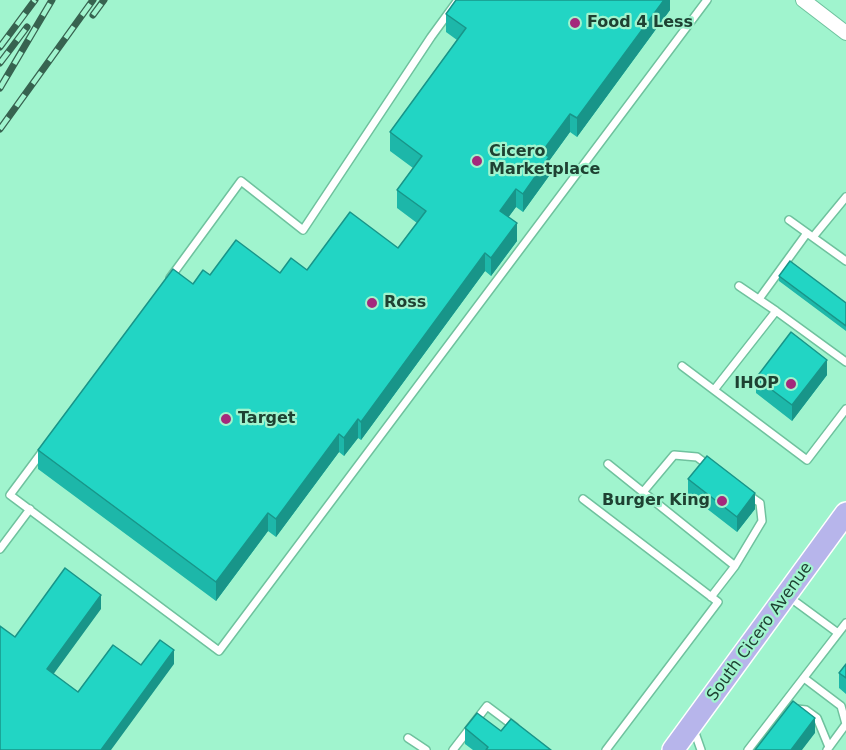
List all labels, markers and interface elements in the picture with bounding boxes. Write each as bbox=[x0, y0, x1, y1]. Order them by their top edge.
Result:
place label: Food 4 Less bbox=[587, 13, 693, 33]
marker: Food 4 Less bbox=[568, 16, 582, 30]
place label: Cicero Marketplace bbox=[489, 142, 600, 180]
marker: Cicero Marketplace bbox=[470, 154, 484, 168]
place label: Ross bbox=[384, 293, 426, 313]
marker: Ross bbox=[365, 296, 379, 310]
place label: IHOP bbox=[734, 374, 779, 394]
marker: IHOP bbox=[784, 377, 798, 391]
place label: Target bbox=[238, 409, 295, 429]
marker: Target bbox=[219, 412, 233, 426]
place label: Burger King bbox=[602, 491, 710, 511]
marker: Burger King bbox=[715, 494, 729, 508]
street label: South Cicero Avenue bbox=[703, 559, 817, 705]

